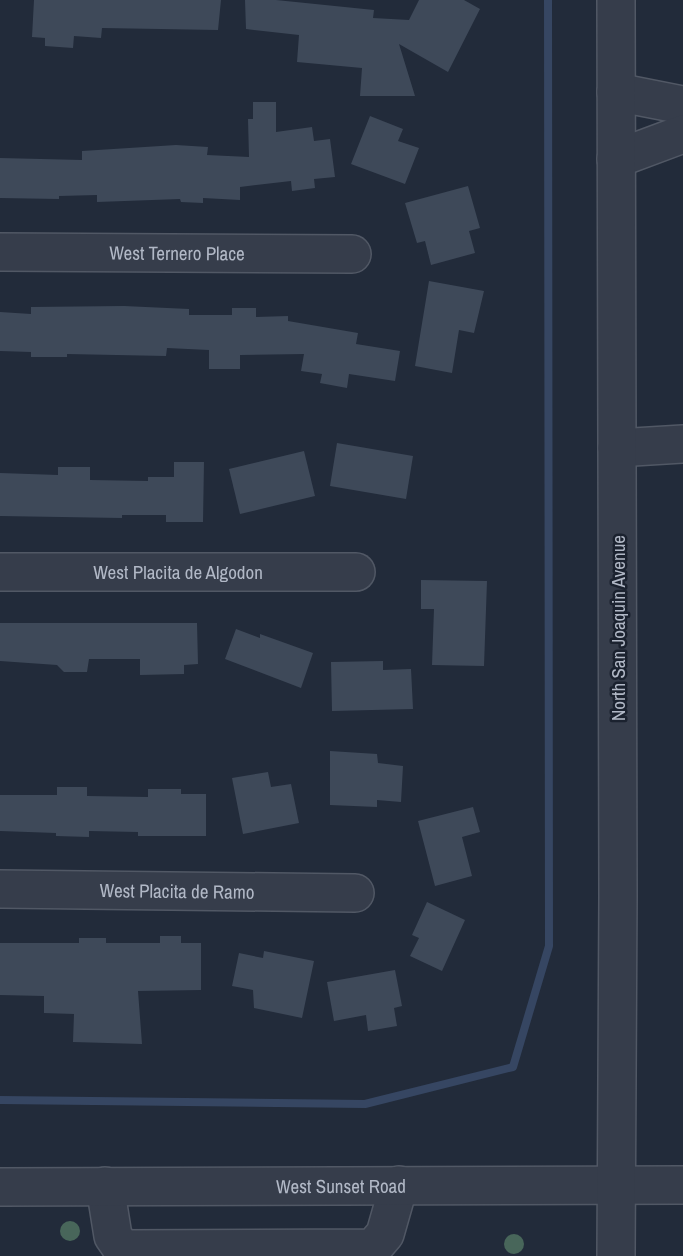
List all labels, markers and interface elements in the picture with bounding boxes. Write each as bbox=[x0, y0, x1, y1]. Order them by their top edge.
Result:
street label: West Ternero Place bbox=[109, 240, 245, 266]
street label: North San Joaquin Avenue bbox=[605, 535, 631, 721]
street label: West Placita de Algodon bbox=[93, 559, 263, 585]
street label: West Placita de Ramo bbox=[99, 877, 255, 905]
street label: West Sunset Road bbox=[276, 1173, 406, 1199]

